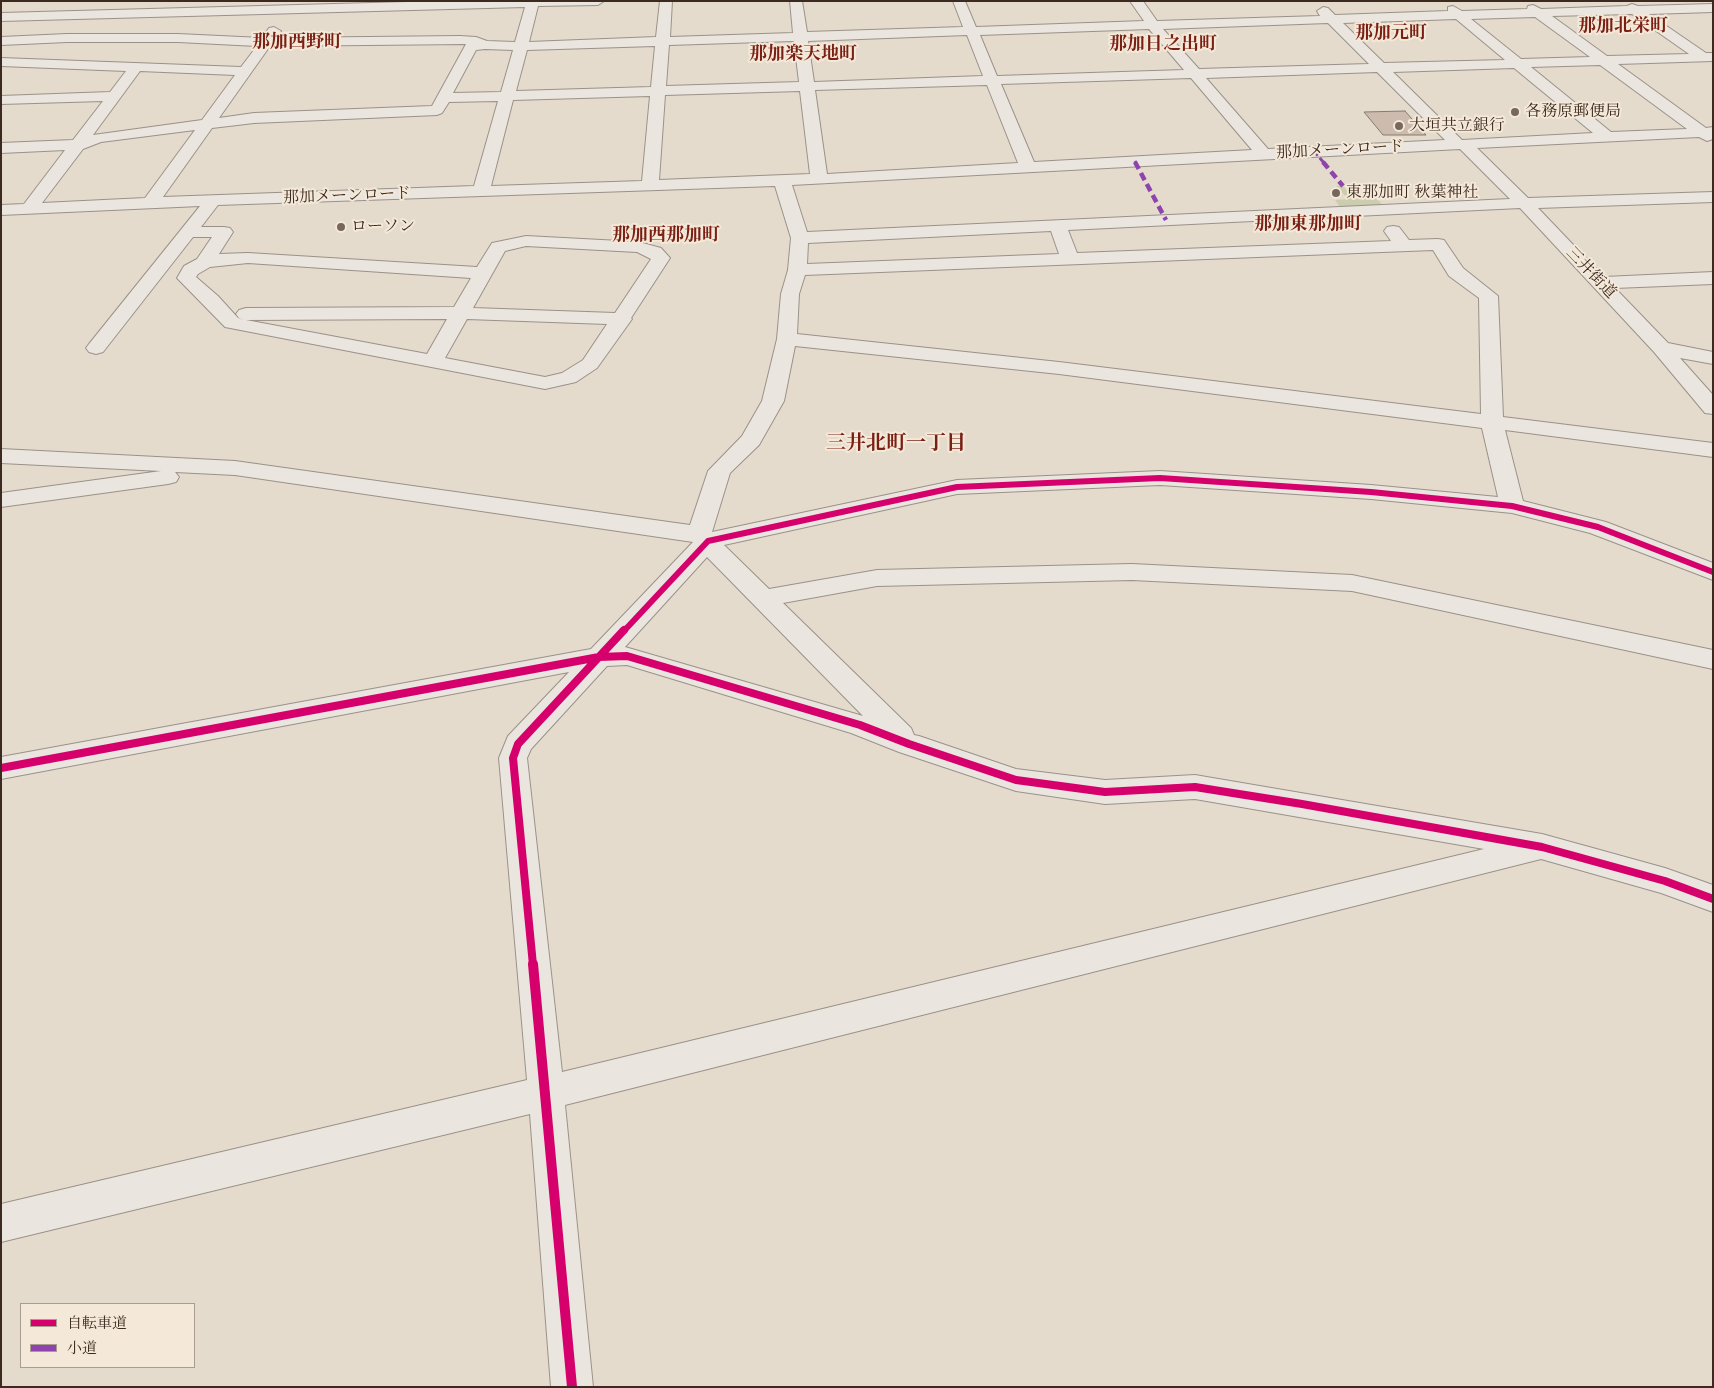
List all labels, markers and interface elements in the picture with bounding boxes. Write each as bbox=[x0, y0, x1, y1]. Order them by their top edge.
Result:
district label: 那加北栄町 bbox=[1578, 15, 1668, 37]
district label: 那加元町 bbox=[1355, 22, 1427, 44]
district label: 那加西野町 bbox=[252, 31, 342, 53]
district label: 那加日之出町 bbox=[1109, 33, 1217, 55]
district label: 那加楽天地町 bbox=[749, 43, 857, 65]
place label: 各務原郵便局 bbox=[1525, 102, 1621, 122]
marker: 各務原郵便局 bbox=[1509, 106, 1521, 118]
place label: 大垣共立銀行 bbox=[1409, 116, 1505, 136]
marker: 大垣共立銀行 bbox=[1393, 120, 1405, 132]
street label: 那加メーンロード bbox=[1276, 137, 1404, 163]
place label: 東那加町 秋葉神社 bbox=[1346, 183, 1478, 203]
street label: 那加メーンロード bbox=[283, 184, 411, 208]
marker: 東那加町 秋葉神社 bbox=[1330, 187, 1342, 199]
district label: 那加東那加町 bbox=[1254, 213, 1362, 235]
place label: ローソン bbox=[351, 217, 415, 237]
marker: ローソン bbox=[335, 221, 347, 233]
district label: 那加西那加町 bbox=[612, 224, 720, 246]
street label: 三井街道 bbox=[1562, 243, 1620, 303]
district label: 三井北町一丁目 bbox=[826, 432, 966, 456]
legend bbox=[20, 1303, 195, 1368]
text: 自転車道 bbox=[67, 1317, 127, 1332]
text: 小道 bbox=[67, 1342, 97, 1357]

